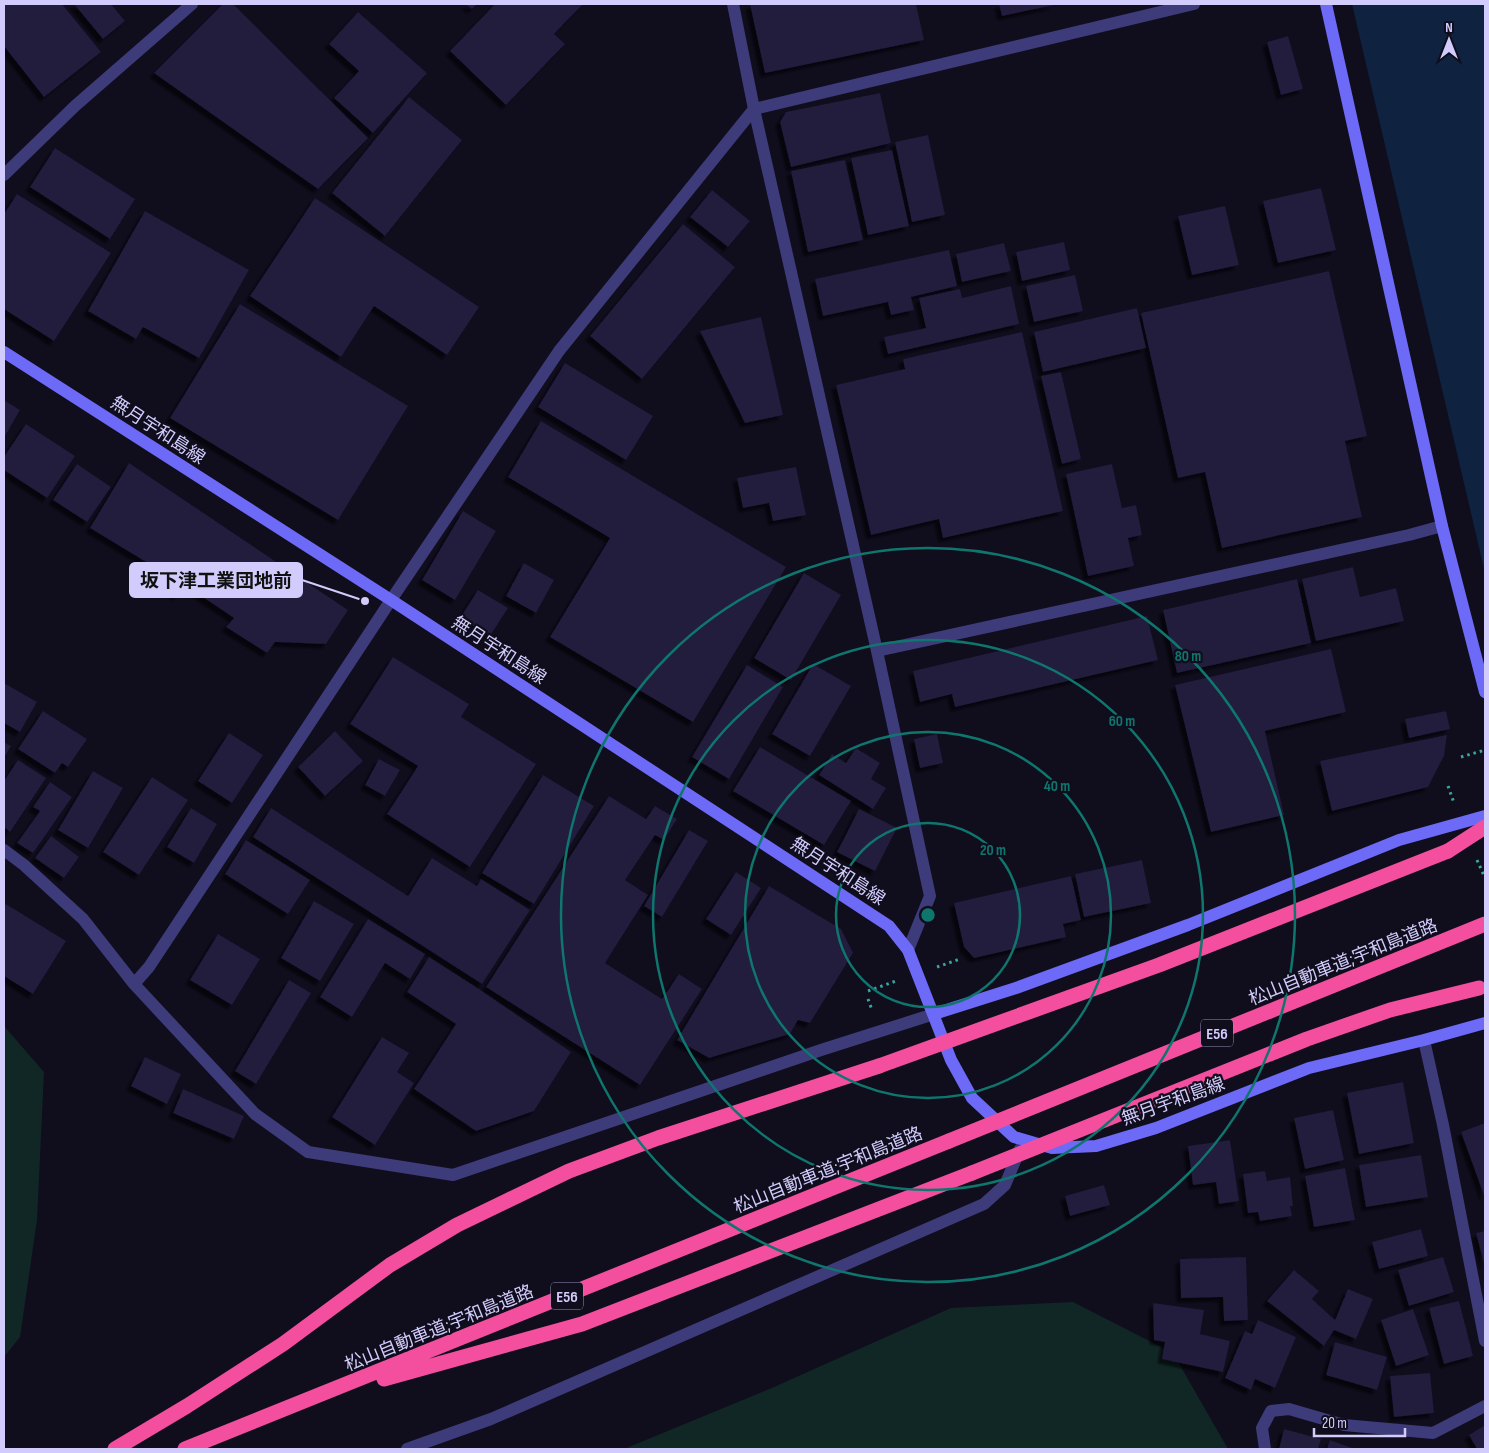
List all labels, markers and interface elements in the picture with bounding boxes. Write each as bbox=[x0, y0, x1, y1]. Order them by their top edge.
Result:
north arrow bbox=[1424, 15, 1474, 65]
text: N bbox=[1445, 19, 1453, 36]
street label: 無月宇和島線 bbox=[107, 392, 209, 469]
callout: 坂下津工業団地前 bbox=[130, 563, 302, 597]
text: 坂下津工業団地前 bbox=[140, 570, 292, 593]
street label: 無月宇和島線 bbox=[448, 612, 550, 689]
text: 80 m bbox=[1175, 647, 1201, 666]
text: 60 m bbox=[1109, 712, 1135, 731]
text: 40 m bbox=[1044, 777, 1070, 796]
street label: 無月宇和島線 bbox=[787, 833, 889, 910]
text: 20 m bbox=[980, 841, 1006, 860]
centre of rings bbox=[919, 906, 937, 924]
street label: 松山自動車道;宇和島道路 bbox=[1246, 915, 1441, 1010]
road number: E56 bbox=[1201, 1020, 1233, 1046]
street label: 無月宇和島線 bbox=[1119, 1073, 1228, 1130]
street label: 松山自動車道;宇和島道路 bbox=[731, 1123, 926, 1218]
street label: 松山自動車道;宇和島道路 bbox=[342, 1281, 537, 1376]
road number: E56 bbox=[551, 1282, 583, 1310]
scale bar bbox=[1314, 1406, 1405, 1438]
text: 20 m bbox=[1322, 1414, 1347, 1433]

